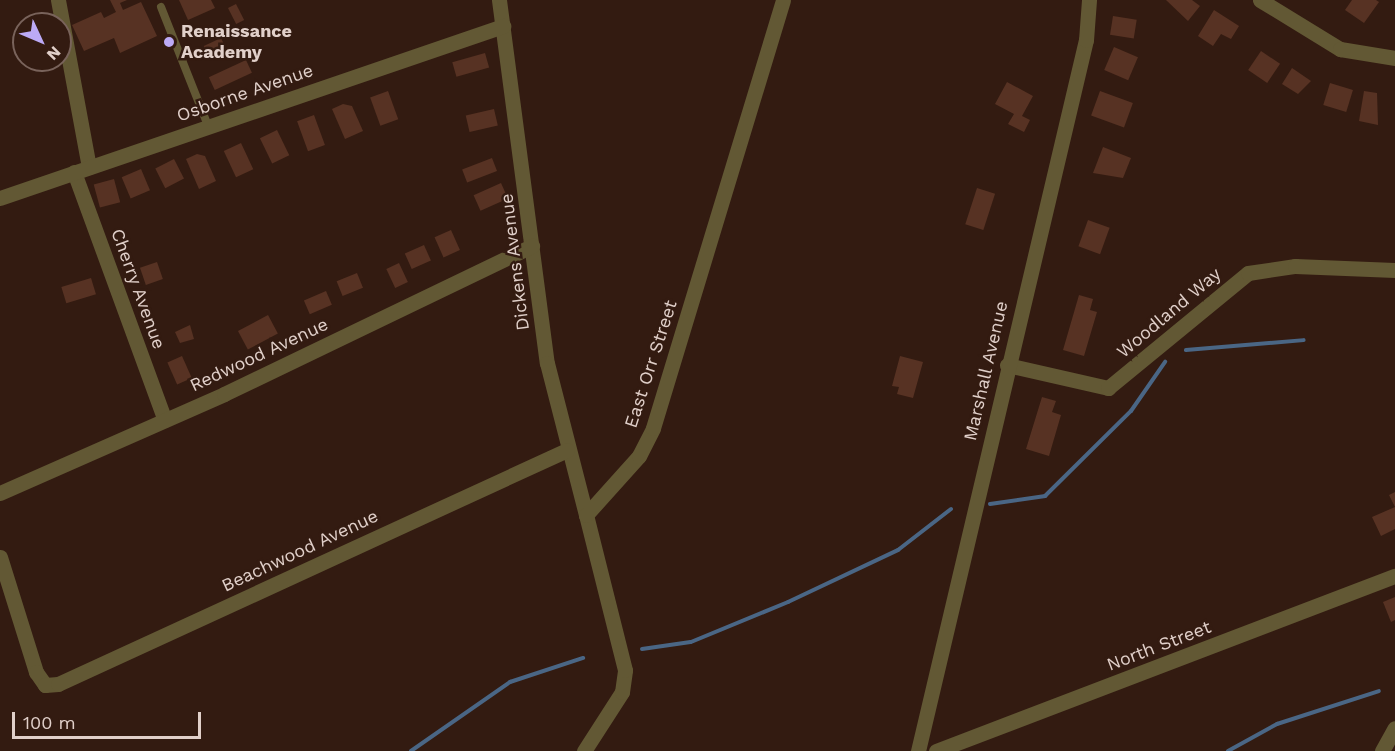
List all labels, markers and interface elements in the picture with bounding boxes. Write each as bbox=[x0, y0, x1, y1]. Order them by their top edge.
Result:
north arrow bbox=[12, 12, 72, 72]
place label: Renaissance Academy bbox=[181, 21, 292, 63]
marker: Renaissance Academy bbox=[162, 35, 176, 49]
text: N bbox=[43, 43, 65, 64]
street label: Osborne Avenue bbox=[174, 59, 316, 127]
street label: Dickens Avenue bbox=[496, 192, 534, 332]
street label: Cherry Avenue bbox=[106, 225, 170, 353]
street label: Woodland Way bbox=[1113, 263, 1225, 363]
street label: East Orr Street bbox=[620, 297, 682, 431]
street label: Marshall Avenue bbox=[959, 298, 1013, 444]
street label: Redwood Avenue bbox=[186, 313, 332, 397]
street label: Beachwood Avenue bbox=[218, 505, 382, 597]
street label: North Street bbox=[1104, 616, 1214, 676]
scale bar bbox=[15, 700, 204, 738]
text: 100 m bbox=[23, 712, 76, 733]

